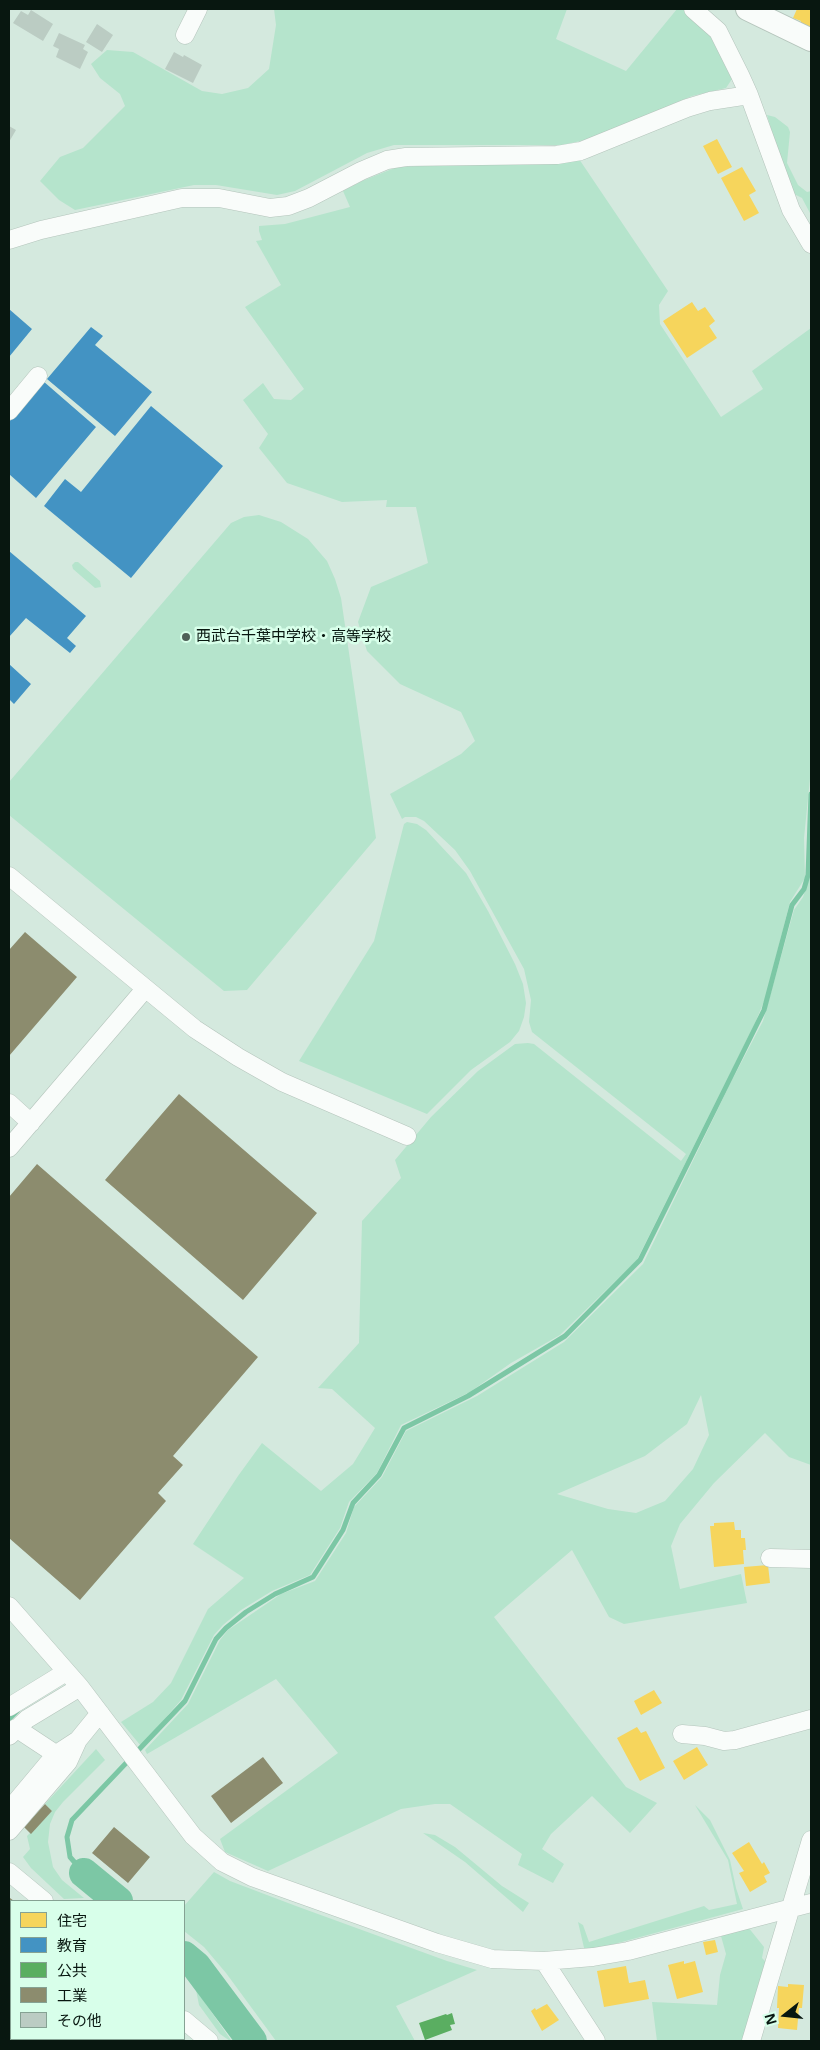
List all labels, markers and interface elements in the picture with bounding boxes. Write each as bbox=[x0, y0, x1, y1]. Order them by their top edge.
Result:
place label: 西武台千葉中学校・高等学校 bbox=[196, 628, 391, 646]
marker: 西武台千葉中学校・高等学校 bbox=[180, 631, 192, 643]
legend bbox=[10, 1900, 185, 2040]
text: 住宅 bbox=[57, 1910, 87, 1930]
text: 教育 bbox=[57, 1935, 87, 1955]
text: 公共 bbox=[57, 1960, 87, 1980]
text: 工業 bbox=[57, 1985, 87, 2005]
north arrow bbox=[760, 1990, 810, 2040]
text: その他 bbox=[57, 2010, 102, 2030]
text: N bbox=[759, 2011, 781, 2027]

